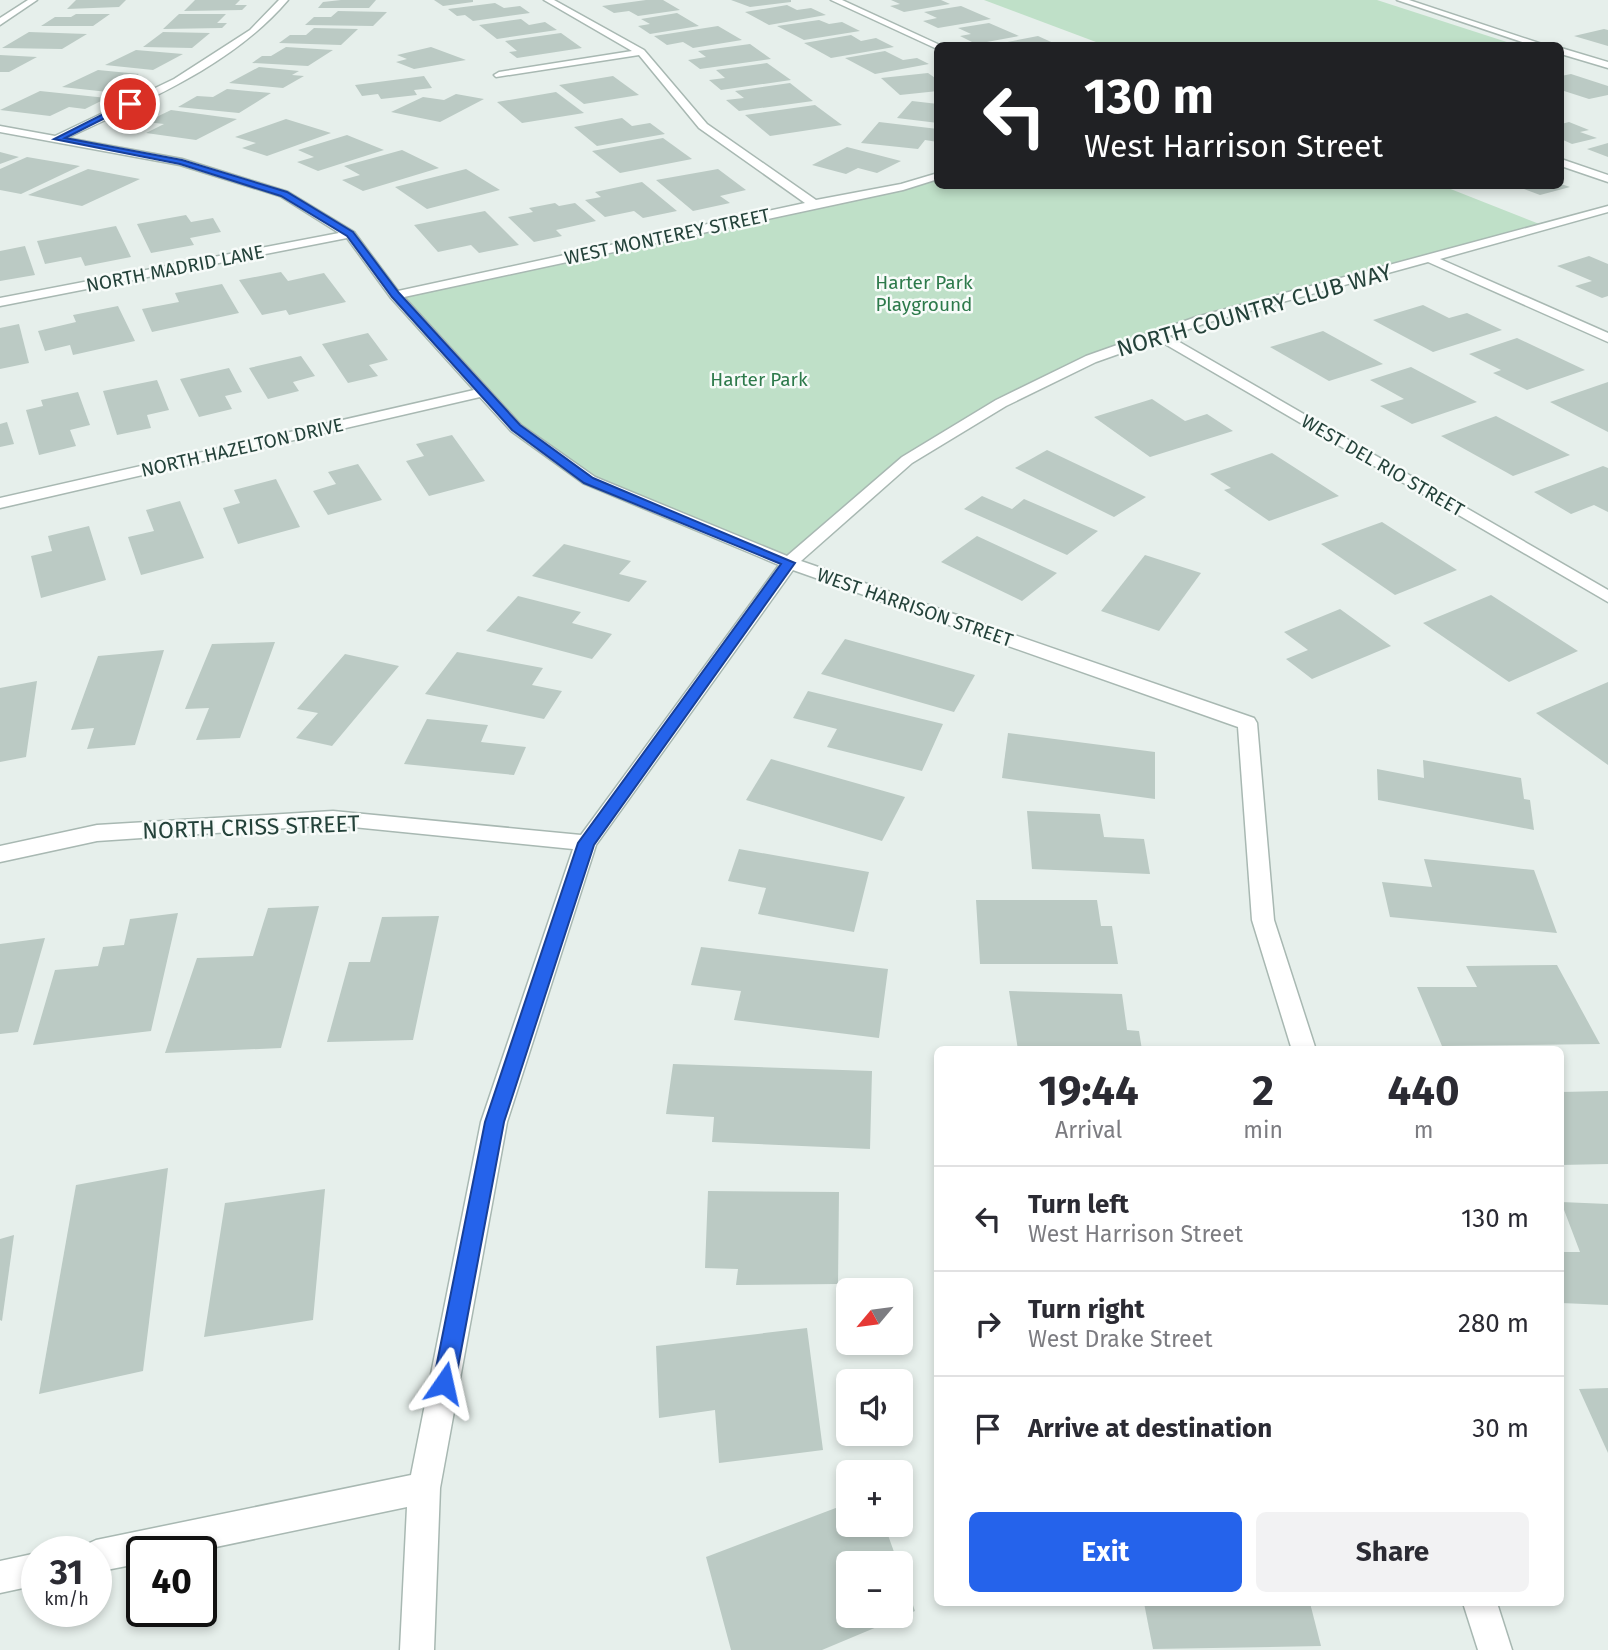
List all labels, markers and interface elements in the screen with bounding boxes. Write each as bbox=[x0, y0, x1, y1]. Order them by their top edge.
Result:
text: 130 m bbox=[1084, 67, 1214, 126]
icon: left bbox=[969, 70, 1060, 161]
pin bbox=[100, 74, 160, 134]
icon: arrive bbox=[111, 85, 149, 123]
text: West Harrison Street bbox=[1084, 127, 1383, 165]
street label: WEST MONTEREY STREET bbox=[562, 203, 772, 270]
street label: NORTH MADRID LANE bbox=[84, 240, 266, 297]
street label: NORTH COUNTRY CLUB WAY bbox=[1113, 257, 1395, 363]
park label: Harter Park Playground bbox=[875, 271, 973, 316]
park label: Harter Park bbox=[710, 368, 808, 391]
street label: WEST DEL RIO STREET bbox=[1297, 409, 1468, 521]
street label: NORTH HAZELTON DRIVE bbox=[139, 413, 346, 482]
street label: WEST HARRISON STREET bbox=[814, 563, 1016, 652]
street label: NORTH CRISS STREET bbox=[142, 809, 360, 845]
text: 19:44 bbox=[1038, 1066, 1139, 1116]
text: 2 bbox=[1252, 1066, 1274, 1116]
text: 440 bbox=[1387, 1066, 1460, 1116]
text: Arrival bbox=[1055, 1116, 1122, 1144]
text: min bbox=[1243, 1116, 1283, 1144]
text: m bbox=[1414, 1116, 1433, 1144]
text: Turn left bbox=[1028, 1189, 1129, 1220]
icon: left bbox=[969, 1200, 1007, 1238]
text: 130 m bbox=[1461, 1203, 1529, 1234]
text: West Harrison Street bbox=[1028, 1220, 1243, 1248]
north arrow bbox=[836, 1278, 914, 1354]
map controls bbox=[836, 1278, 913, 1628]
text: Turn right bbox=[1028, 1294, 1145, 1325]
icon: right bbox=[969, 1305, 1007, 1343]
text: 280 m bbox=[1458, 1308, 1529, 1339]
text: West Drake Street bbox=[1028, 1325, 1212, 1353]
position arrow bbox=[407, 1346, 481, 1420]
button: sound bbox=[836, 1369, 913, 1446]
icon: arrive bbox=[969, 1410, 1007, 1448]
text: Arrive at destination bbox=[1028, 1413, 1272, 1444]
text: 30 m bbox=[1472, 1413, 1529, 1444]
button: + bbox=[836, 1460, 913, 1537]
button: Exit bbox=[969, 1512, 1242, 1592]
button: Share bbox=[1256, 1512, 1529, 1592]
speed limit sign: 40 bbox=[126, 1536, 217, 1627]
text: 31 bbox=[50, 1551, 83, 1593]
button: − bbox=[836, 1551, 913, 1628]
text: km/h bbox=[44, 1588, 89, 1610]

